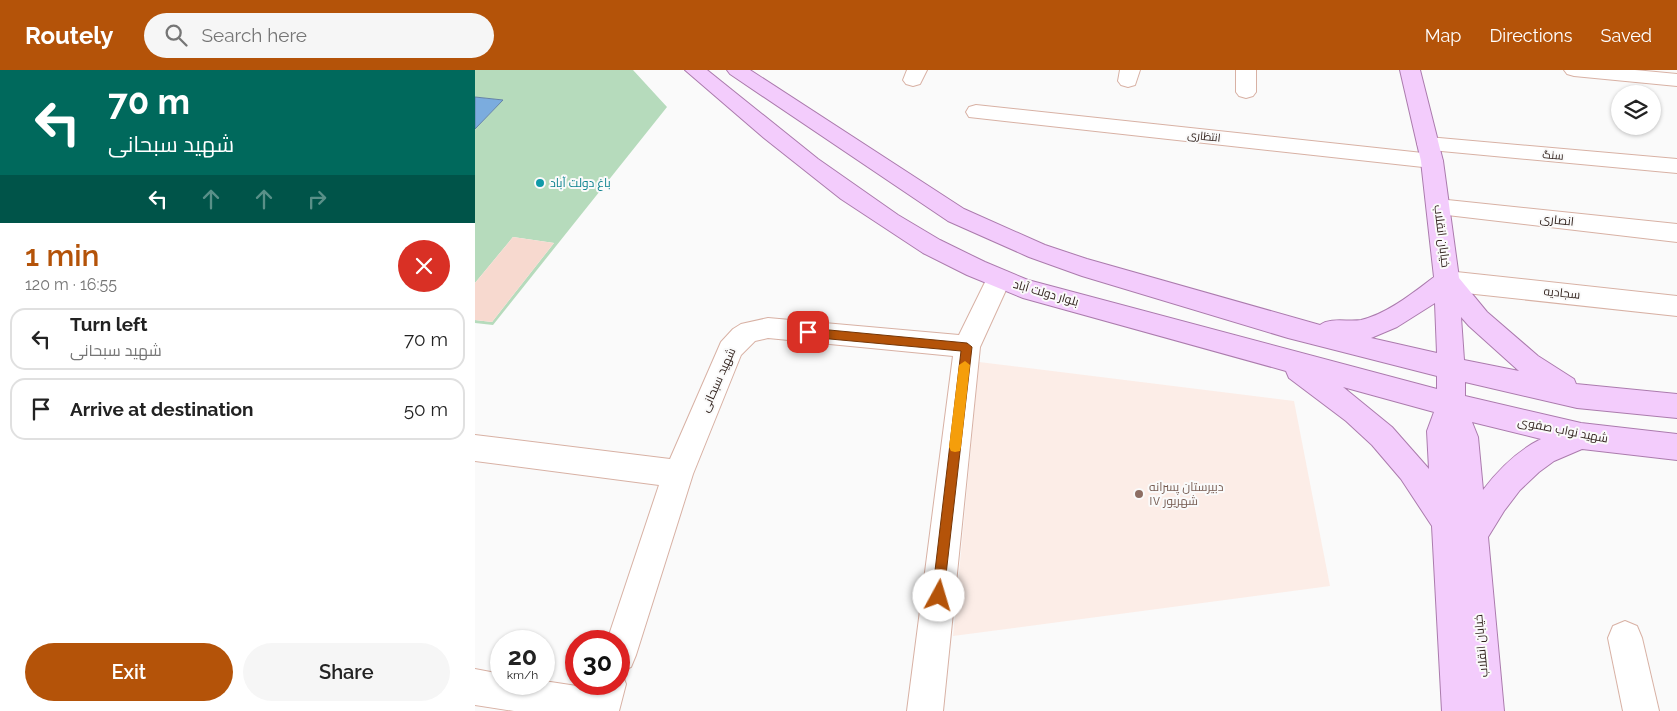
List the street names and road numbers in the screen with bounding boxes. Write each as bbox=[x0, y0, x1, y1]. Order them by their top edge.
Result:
street label: انتظاری bbox=[1187, 128, 1221, 145]
street label: سنگ bbox=[1542, 148, 1564, 163]
street label: خیابان انقلاب bbox=[1431, 204, 1453, 268]
street label: انصاری bbox=[1539, 211, 1575, 229]
street label: بلوار دولت آباد bbox=[1012, 277, 1080, 309]
street label: سجادیه bbox=[1543, 284, 1581, 302]
street label: شهید سبحانی bbox=[698, 346, 738, 414]
street label: شهید نواب صفوی bbox=[1517, 414, 1610, 446]
street label: خیابان انقلاب bbox=[1471, 614, 1491, 678]

